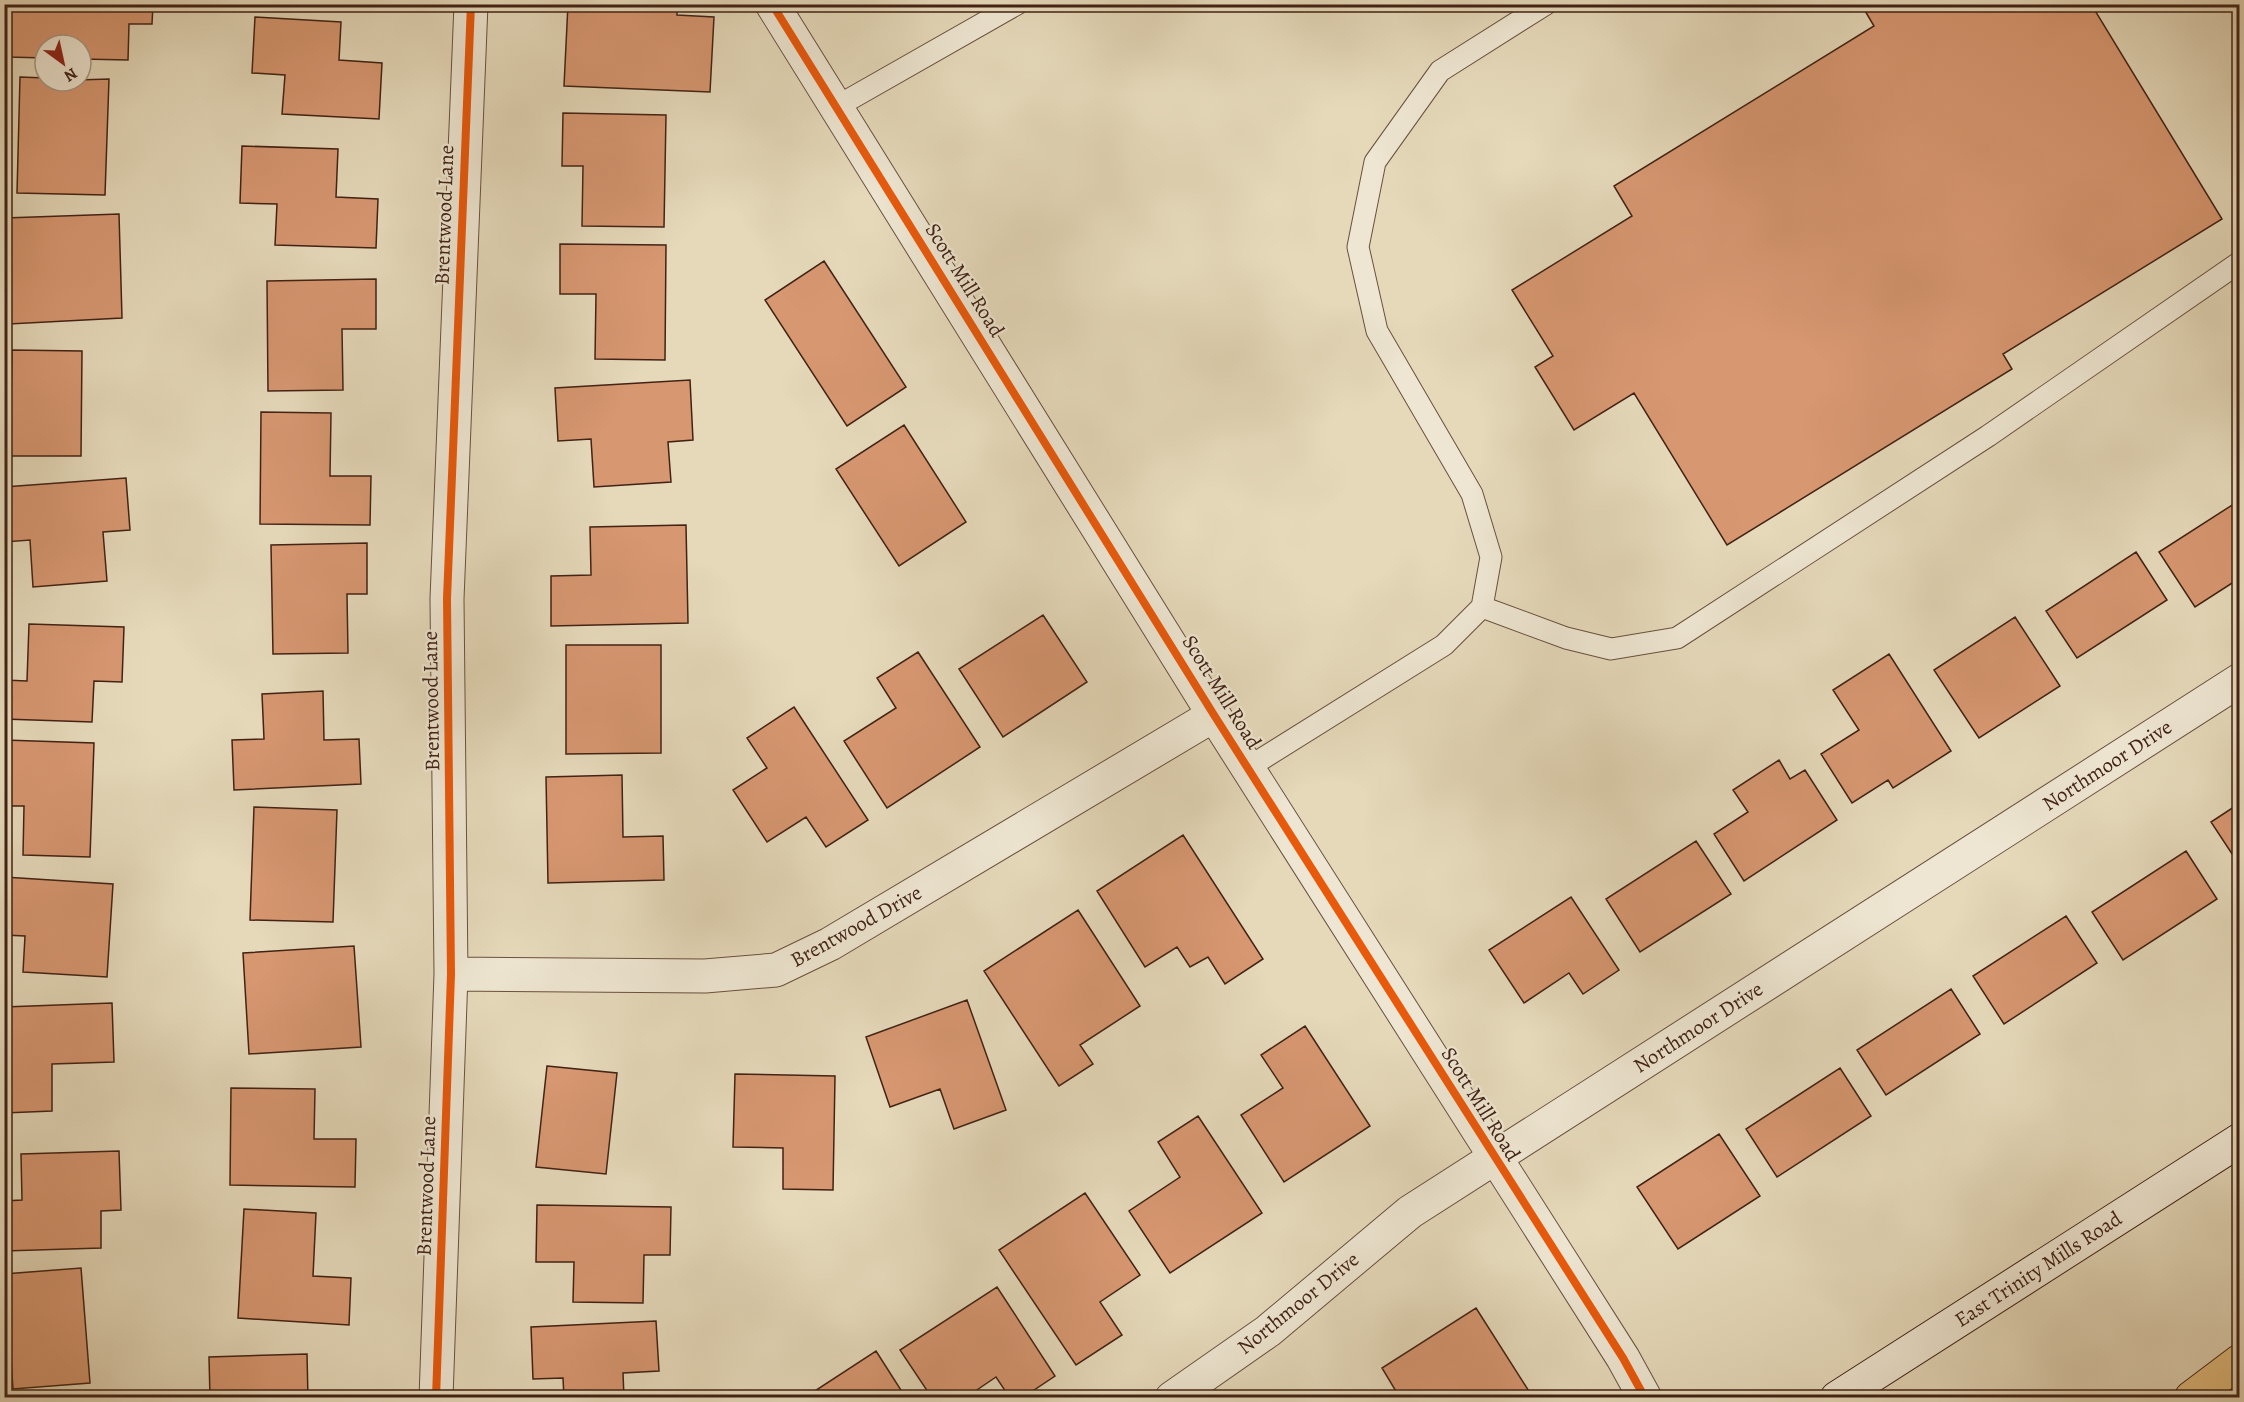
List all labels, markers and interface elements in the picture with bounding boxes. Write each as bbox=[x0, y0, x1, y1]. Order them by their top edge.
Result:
north arrow bbox=[33, 33, 93, 93]
text: N bbox=[59, 62, 82, 87]
street label: Brentwood Lane bbox=[428, 144, 460, 286]
street label: Scott Mill Road bbox=[919, 218, 1012, 343]
street label: Scott Mill Road bbox=[1176, 630, 1269, 755]
street label: Brentwood Lane bbox=[416, 631, 446, 771]
street label: Northmoor Drive bbox=[2037, 713, 2177, 817]
street label: Brentwood Drive bbox=[785, 878, 927, 974]
street label: Northmoor Drive bbox=[1628, 975, 1768, 1079]
street label: Scott Mill Road bbox=[1435, 1042, 1528, 1167]
street label: Brentwood Lane bbox=[410, 1115, 442, 1257]
street label: East Trinity Mills Road bbox=[1949, 1204, 2128, 1334]
street label: Northmoor Drive bbox=[1231, 1245, 1365, 1361]

